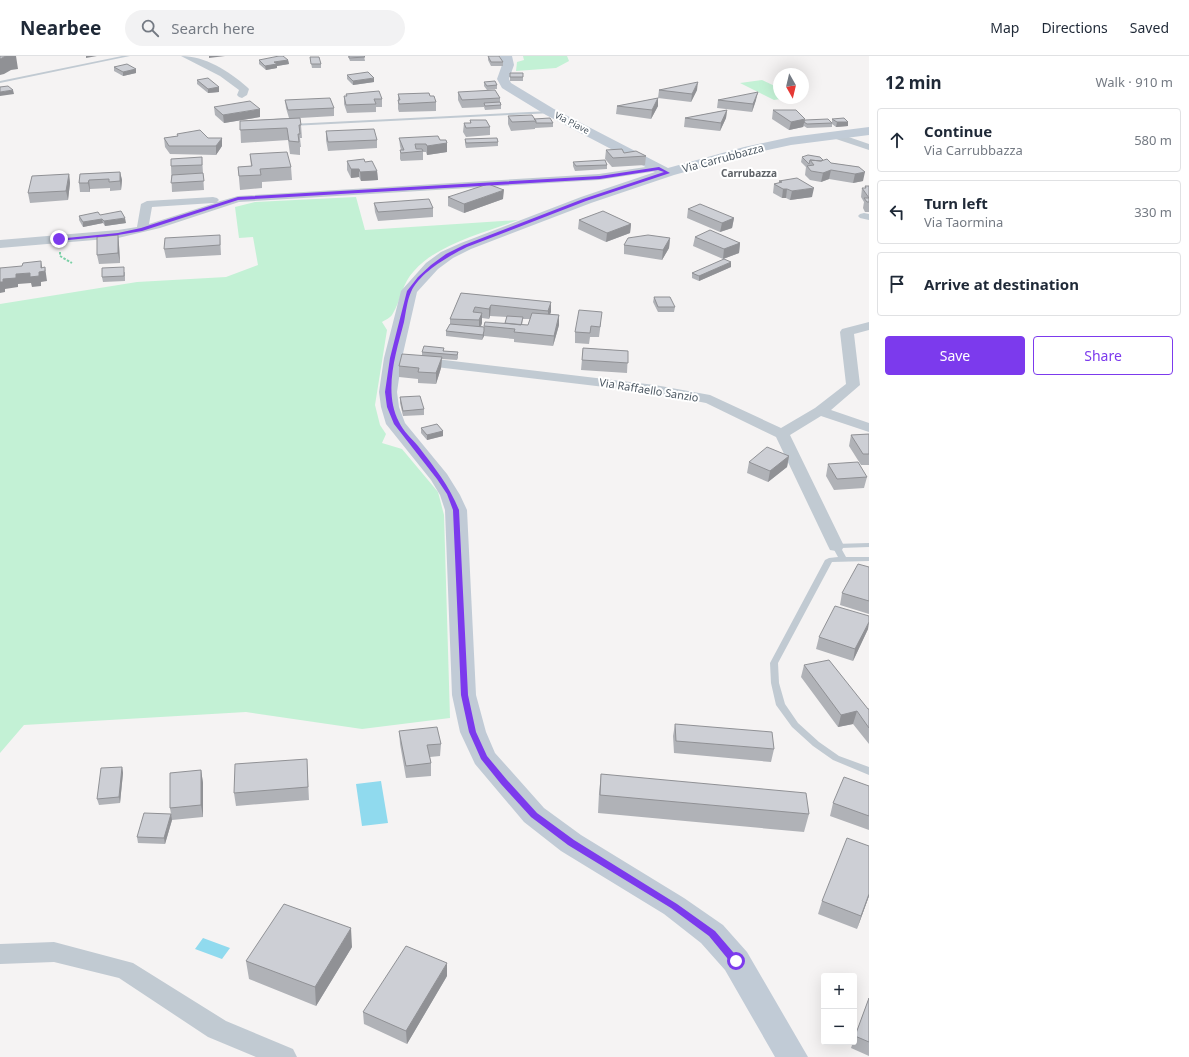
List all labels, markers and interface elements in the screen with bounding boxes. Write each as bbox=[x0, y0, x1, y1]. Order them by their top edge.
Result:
search box bbox=[125, 10, 405, 46]
text: Nearbee bbox=[20, 15, 101, 41]
icon: search bbox=[139, 17, 161, 39]
text: Search here bbox=[171, 18, 255, 38]
text: Map bbox=[990, 18, 1019, 37]
text: Directions bbox=[1041, 18, 1108, 37]
text: Saved bbox=[1130, 18, 1169, 37]
north arrow bbox=[773, 68, 809, 104]
text: 12 min bbox=[885, 71, 942, 94]
text: Walk · 910 m bbox=[1095, 73, 1173, 91]
street label: Via Piave bbox=[553, 108, 592, 137]
text: Continue bbox=[924, 121, 992, 141]
icon: ahead bbox=[886, 129, 908, 151]
text: 580 m bbox=[1134, 131, 1172, 149]
street label: Via Carrubbazza bbox=[681, 139, 765, 176]
text: Via Carrubbazza bbox=[924, 141, 1023, 159]
district label: Carrubazza bbox=[721, 166, 777, 180]
text: Turn left bbox=[924, 193, 988, 213]
icon: left bbox=[886, 201, 908, 223]
text: 330 m bbox=[1134, 203, 1172, 221]
text: Via Taormina bbox=[924, 213, 1003, 231]
route end bbox=[50, 230, 68, 248]
icon: arrive bbox=[886, 273, 908, 295]
text: Arrive at destination bbox=[924, 274, 1079, 294]
button: Save bbox=[885, 336, 1025, 375]
button: Share bbox=[1033, 336, 1173, 375]
street label: Via Raffaello Sanzio bbox=[598, 374, 700, 405]
route start bbox=[727, 952, 745, 970]
map controls bbox=[821, 973, 857, 1045]
button: + bbox=[821, 973, 857, 1009]
button: − bbox=[821, 1009, 857, 1045]

